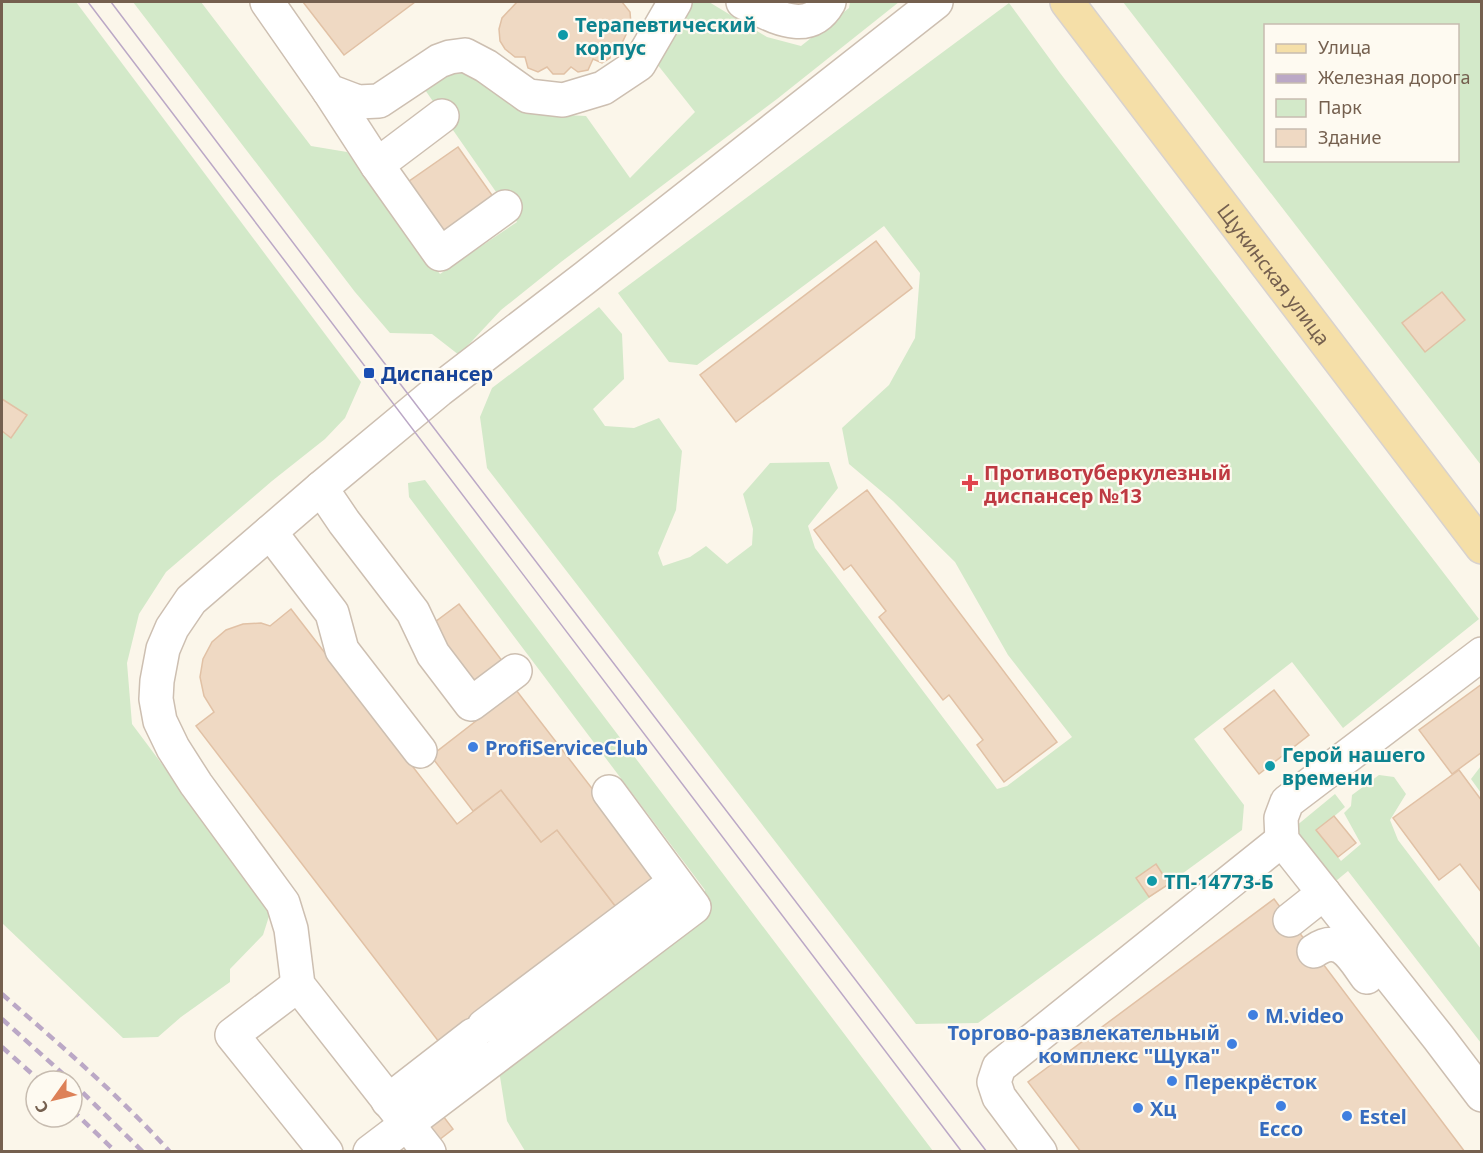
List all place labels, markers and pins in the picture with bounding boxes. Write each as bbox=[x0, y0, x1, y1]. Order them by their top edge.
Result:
place label: Терапевтический корпус bbox=[575, 11, 756, 61]
marker: Терапевтический корпус bbox=[556, 28, 570, 42]
place label: Диспансер bbox=[381, 360, 493, 387]
marker: Диспансер bbox=[362, 366, 376, 380]
place label: Противотуберкулезный диспансер №13 bbox=[984, 459, 1231, 509]
marker: Противотуберкулезный диспансер №13 bbox=[961, 474, 979, 492]
place label: ProfiServiceClub bbox=[485, 734, 648, 761]
marker: ProfiServiceClub bbox=[466, 740, 480, 754]
place label: Герой нашего времени bbox=[1282, 741, 1425, 791]
marker: Герой нашего времени bbox=[1263, 759, 1277, 773]
place label: ТП-14773-Б bbox=[1164, 868, 1274, 895]
marker: ТП-14773-Б bbox=[1145, 874, 1159, 888]
place label: M.video bbox=[1265, 1002, 1344, 1029]
marker: M.video bbox=[1246, 1008, 1260, 1022]
place label: Торгово-развлекательный комплекс "Щука" bbox=[948, 1019, 1220, 1069]
marker: Торгово-развлекательный комплекс "Щука" bbox=[1225, 1037, 1239, 1051]
place label: Перекрёсток bbox=[1184, 1068, 1318, 1095]
marker: Перекрёсток bbox=[1165, 1074, 1179, 1088]
place label: Хц bbox=[1150, 1095, 1176, 1122]
marker: Ecco bbox=[1274, 1099, 1288, 1113]
marker: Хц bbox=[1131, 1101, 1145, 1115]
place label: Estel bbox=[1359, 1103, 1407, 1130]
marker: Estel bbox=[1340, 1109, 1354, 1123]
place label: Ecco bbox=[1259, 1115, 1303, 1142]

